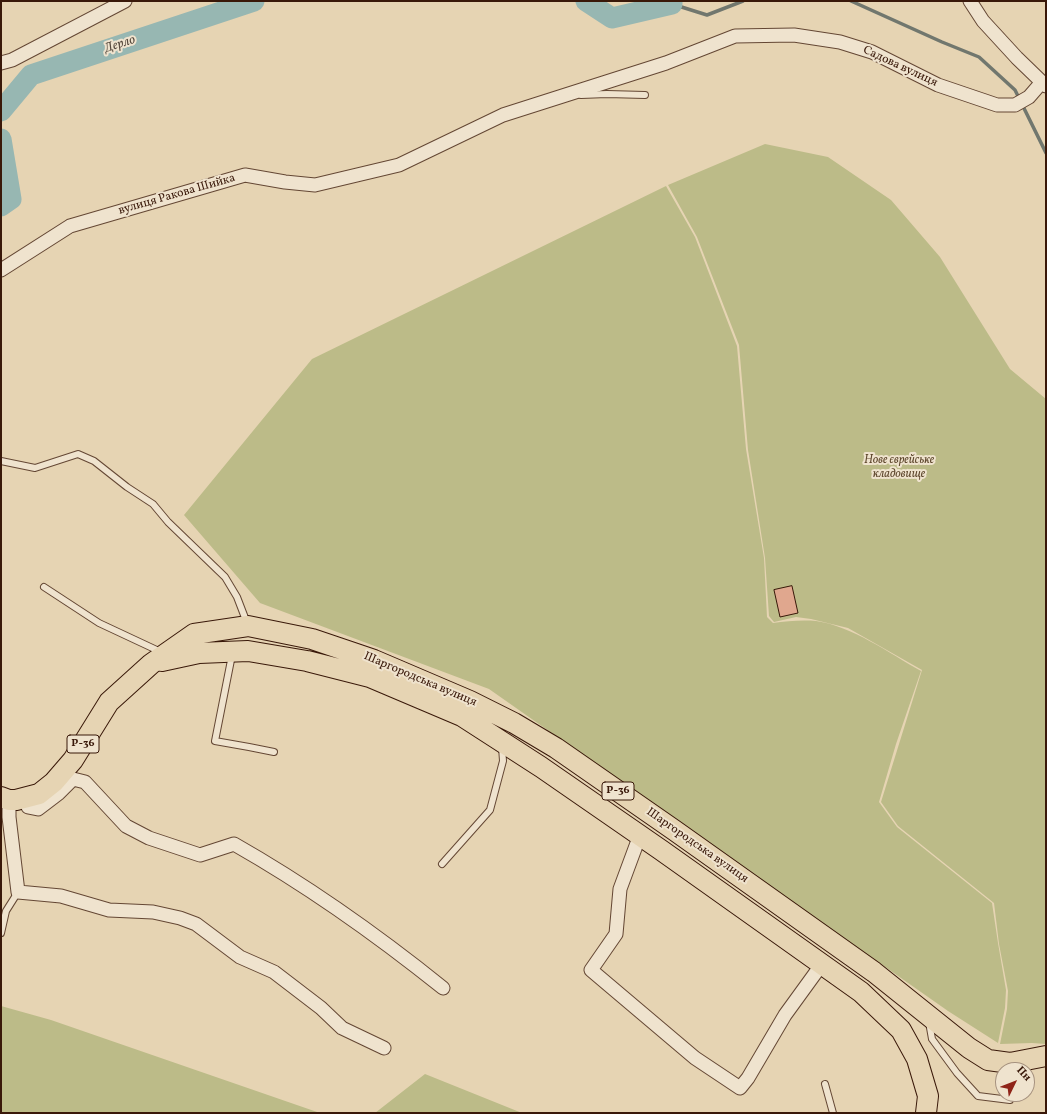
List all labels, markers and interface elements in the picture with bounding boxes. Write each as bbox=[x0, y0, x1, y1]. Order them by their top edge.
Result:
water label: Дерло bbox=[103, 33, 137, 57]
street label: Садова вулиця bbox=[860, 43, 940, 91]
street label: вулиця Ракова Шийка bbox=[117, 171, 237, 219]
park label: Нове єврейське кладовище bbox=[864, 454, 934, 482]
street label: Шаргородська вулиця bbox=[361, 650, 479, 710]
road number: Р-36 bbox=[67, 735, 99, 753]
road number: Р-36 bbox=[602, 782, 634, 800]
street label: Шаргородська вулиця bbox=[643, 805, 751, 887]
north arrow bbox=[995, 1062, 1035, 1102]
text: Пн bbox=[1013, 1063, 1034, 1085]

